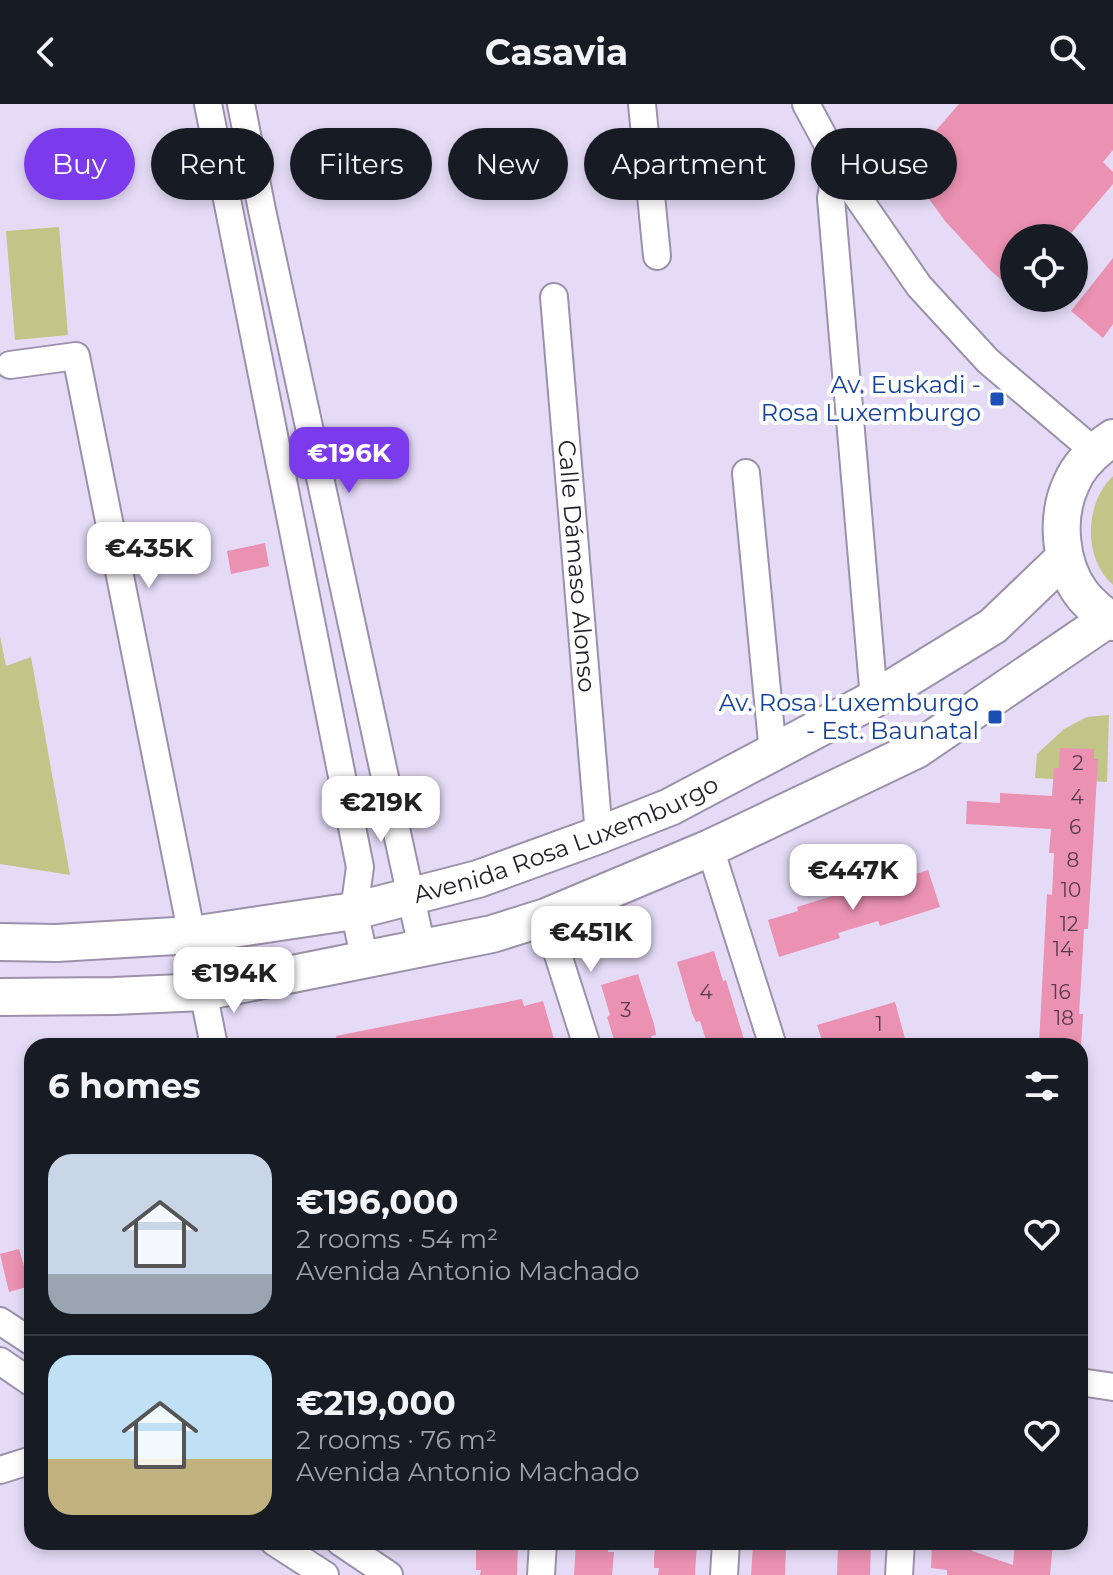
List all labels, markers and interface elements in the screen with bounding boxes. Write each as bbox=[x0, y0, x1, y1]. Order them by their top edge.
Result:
icon: back bbox=[24, 30, 68, 74]
text: Casavia bbox=[485, 30, 628, 74]
icon: search bbox=[1045, 30, 1089, 74]
chip: Buy bbox=[24, 128, 135, 200]
chip: Rent bbox=[151, 128, 274, 200]
chip: Filters bbox=[290, 128, 432, 200]
chip: New bbox=[448, 128, 568, 200]
chip: Apartment bbox=[584, 128, 795, 200]
chip: House bbox=[811, 128, 957, 200]
map controls bbox=[1000, 224, 1088, 312]
button: locate bbox=[1000, 224, 1088, 312]
place label: Av. Euskadi - Rosa Luxemburgo bbox=[761, 370, 981, 427]
marker: Av. Euskadi - Rosa Luxemburgo bbox=[988, 390, 1006, 408]
pin: €196K bbox=[293, 427, 405, 495]
text: €196K bbox=[307, 437, 391, 469]
street label: Calle Dámaso Alonso bbox=[552, 439, 602, 693]
pin: €435K bbox=[93, 522, 205, 590]
text: €435K bbox=[105, 532, 193, 564]
place label: Av. Rosa Luxemburgo - Est. Baunatal bbox=[719, 688, 979, 745]
marker: Av. Rosa Luxemburgo - Est. Baunatal bbox=[986, 708, 1004, 726]
house number: 2 bbox=[1072, 751, 1084, 775]
street label: Avenida Rosa Luxemburgo bbox=[410, 769, 723, 909]
pin: €219K bbox=[325, 776, 437, 844]
house number: 4 bbox=[1070, 785, 1084, 809]
text: €219K bbox=[340, 786, 422, 818]
house number: 6 bbox=[1069, 815, 1081, 839]
pin: €447K bbox=[797, 844, 909, 912]
house number: 8 bbox=[1067, 848, 1079, 872]
text: €447K bbox=[808, 854, 898, 886]
house number: 10 bbox=[1061, 878, 1081, 902]
pin: €451K bbox=[535, 906, 647, 974]
house number: 12 bbox=[1060, 912, 1078, 936]
text: €451K bbox=[549, 916, 633, 948]
house number: 14 bbox=[1053, 937, 1073, 961]
pin: €194K bbox=[178, 947, 290, 1015]
text: €194K bbox=[191, 957, 277, 989]
house number: 4 bbox=[699, 980, 713, 1004]
house number: 16 bbox=[1051, 980, 1071, 1004]
house number: 3 bbox=[620, 998, 632, 1022]
house number: 18 bbox=[1054, 1006, 1074, 1030]
house number: 1 bbox=[875, 1012, 883, 1036]
icon: filters bbox=[1020, 1064, 1064, 1108]
text: 6 homes bbox=[48, 1065, 201, 1107]
text: €196,000 bbox=[296, 1181, 459, 1223]
icon: home bbox=[112, 1186, 208, 1282]
icon: heart bbox=[1020, 1212, 1064, 1256]
text: 2 rooms · 54 m² bbox=[296, 1223, 498, 1255]
text: Avenida Antonio Machado bbox=[296, 1255, 639, 1287]
text: €219,000 bbox=[296, 1382, 456, 1424]
icon: home bbox=[112, 1387, 208, 1483]
icon: heart bbox=[1020, 1413, 1064, 1457]
text: 2 rooms · 76 m² bbox=[296, 1424, 497, 1456]
text: Avenida Antonio Machado bbox=[296, 1456, 639, 1488]

